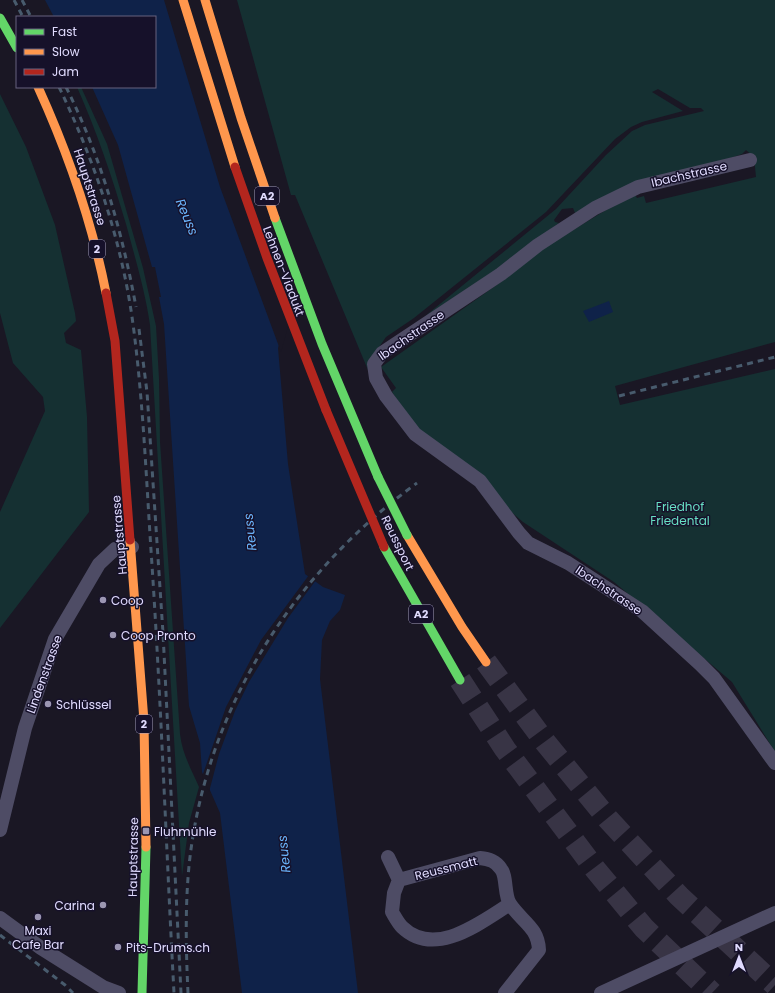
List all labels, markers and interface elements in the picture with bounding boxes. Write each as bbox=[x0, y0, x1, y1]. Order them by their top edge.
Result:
legend bbox=[16, 16, 156, 88]
text: Fast bbox=[52, 23, 77, 40]
text: Slow bbox=[52, 43, 80, 60]
text: Jam bbox=[52, 63, 79, 80]
street label: Hauptstrasse bbox=[70, 146, 110, 228]
street label: Ibachstrasse bbox=[649, 157, 729, 191]
road number: A2 bbox=[255, 187, 279, 205]
water label: Reuss bbox=[171, 196, 203, 238]
street label: Lehnen-Viadukt bbox=[259, 223, 309, 319]
road number: 2 bbox=[89, 240, 105, 258]
street label: Ibachstrasse bbox=[374, 306, 448, 364]
street label: Hauptstrasse bbox=[107, 495, 131, 575]
park label: Friedhof Friedental bbox=[650, 498, 710, 529]
water label: Reuss bbox=[239, 512, 261, 552]
street label: Reussport bbox=[377, 512, 419, 574]
street label: Ibachstrasse bbox=[572, 561, 646, 619]
place label: Coop bbox=[111, 592, 144, 609]
marker: Coop bbox=[98, 595, 108, 605]
road number: A2 bbox=[409, 605, 433, 623]
place label: Coop Pronto bbox=[121, 627, 196, 644]
marker: Coop Pronto bbox=[108, 630, 118, 640]
street label: Lindenstrasse bbox=[22, 632, 66, 716]
place label: Schlüssel bbox=[56, 696, 112, 713]
marker: Schlüssel bbox=[43, 699, 53, 709]
road number: 2 bbox=[136, 715, 152, 733]
street label: Hauptstrasse bbox=[124, 817, 142, 897]
place label: Fluhmühle bbox=[154, 823, 216, 840]
marker: Fluhmühle bbox=[141, 826, 151, 836]
water label: Reuss bbox=[273, 834, 295, 874]
street label: Reussmatt bbox=[413, 852, 479, 884]
place label: Carina bbox=[54, 897, 95, 914]
marker: Carina bbox=[98, 900, 108, 910]
marker: Maxi Cafe Bar bbox=[33, 912, 43, 922]
place label: Maxi Cafe Bar bbox=[12, 922, 64, 953]
north arrow bbox=[719, 937, 759, 977]
place label: Pits-Drums.ch bbox=[126, 939, 210, 956]
text: N bbox=[735, 939, 743, 955]
marker: Pits-Drums.ch bbox=[113, 942, 123, 952]

